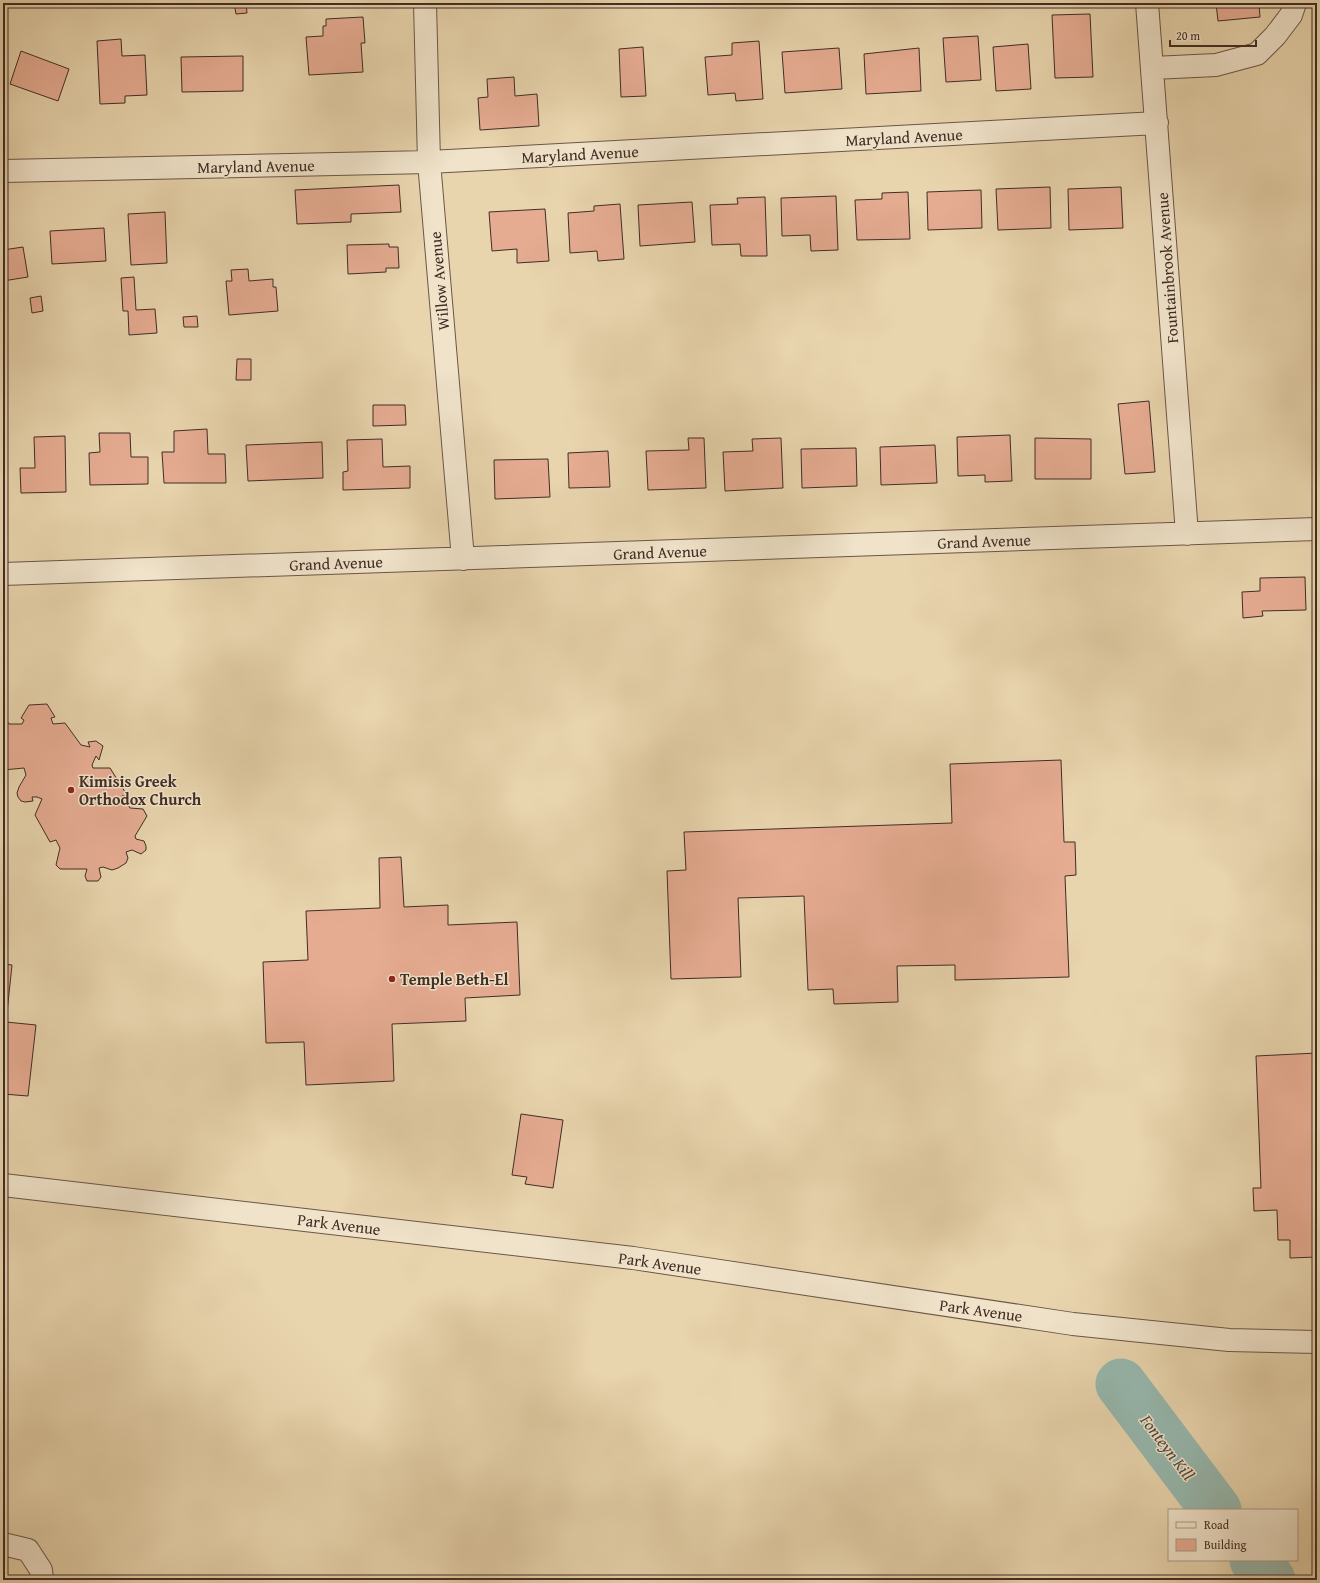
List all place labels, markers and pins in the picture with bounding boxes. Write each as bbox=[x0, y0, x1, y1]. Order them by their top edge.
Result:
place label: Kimisis Greek Orthodox Church bbox=[79, 769, 202, 811]
marker: Kimisis Greek Orthodox Church bbox=[66, 785, 76, 795]
place label: Temple Beth-El bbox=[400, 967, 508, 991]
marker: Temple Beth-El bbox=[387, 974, 397, 984]

